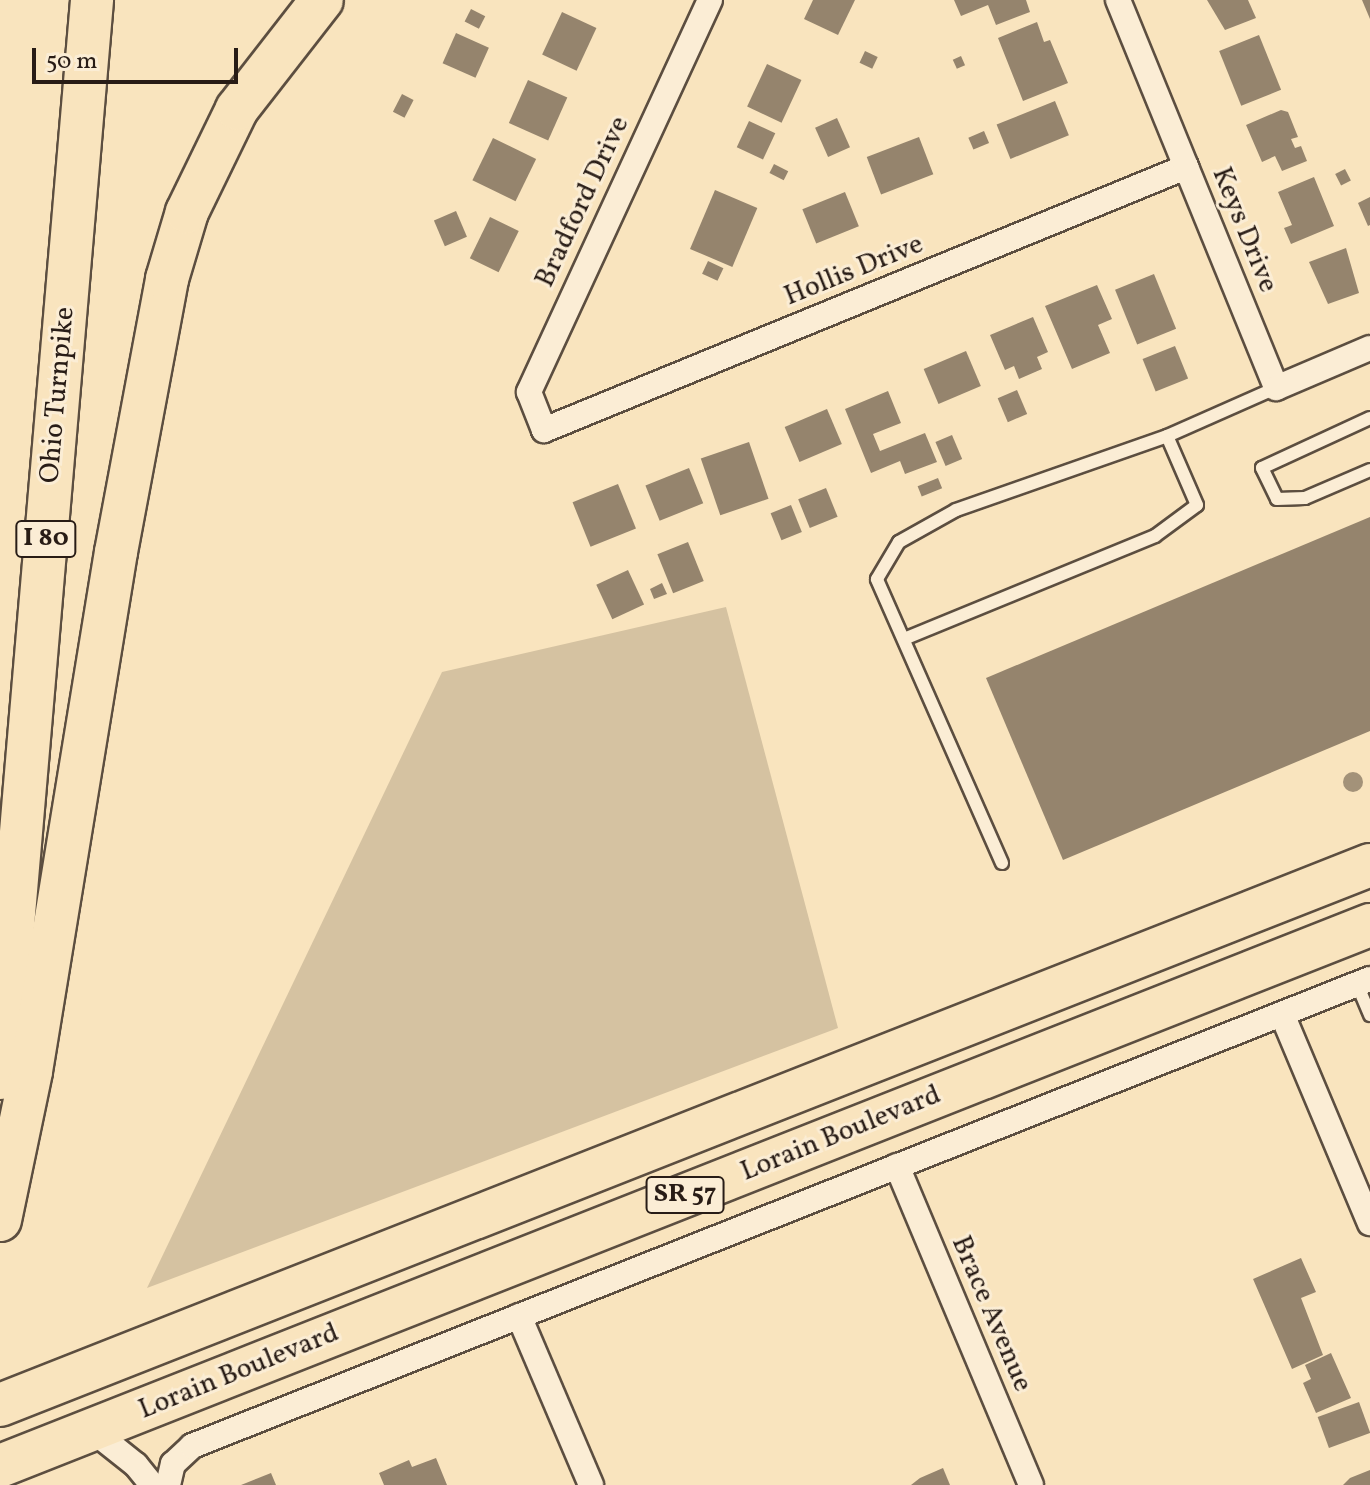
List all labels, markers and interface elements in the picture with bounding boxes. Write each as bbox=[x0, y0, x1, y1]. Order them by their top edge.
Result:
scale bar bbox=[36, 32, 242, 82]
text: 50 m bbox=[46, 45, 98, 79]
street label: Bradford Drive bbox=[529, 111, 637, 293]
street label: Keys Drive bbox=[1204, 163, 1284, 297]
street label: Hollis Drive bbox=[780, 228, 928, 314]
street label: Ohio Turnpike bbox=[34, 305, 82, 485]
road number: I 80 bbox=[14, 517, 78, 561]
street label: Lorain Boulevard bbox=[736, 1079, 946, 1189]
road number: SR 57 bbox=[645, 1173, 725, 1217]
street label: Brace Avenue bbox=[943, 1231, 1039, 1397]
street label: Lorain Boulevard bbox=[134, 1317, 344, 1427]

